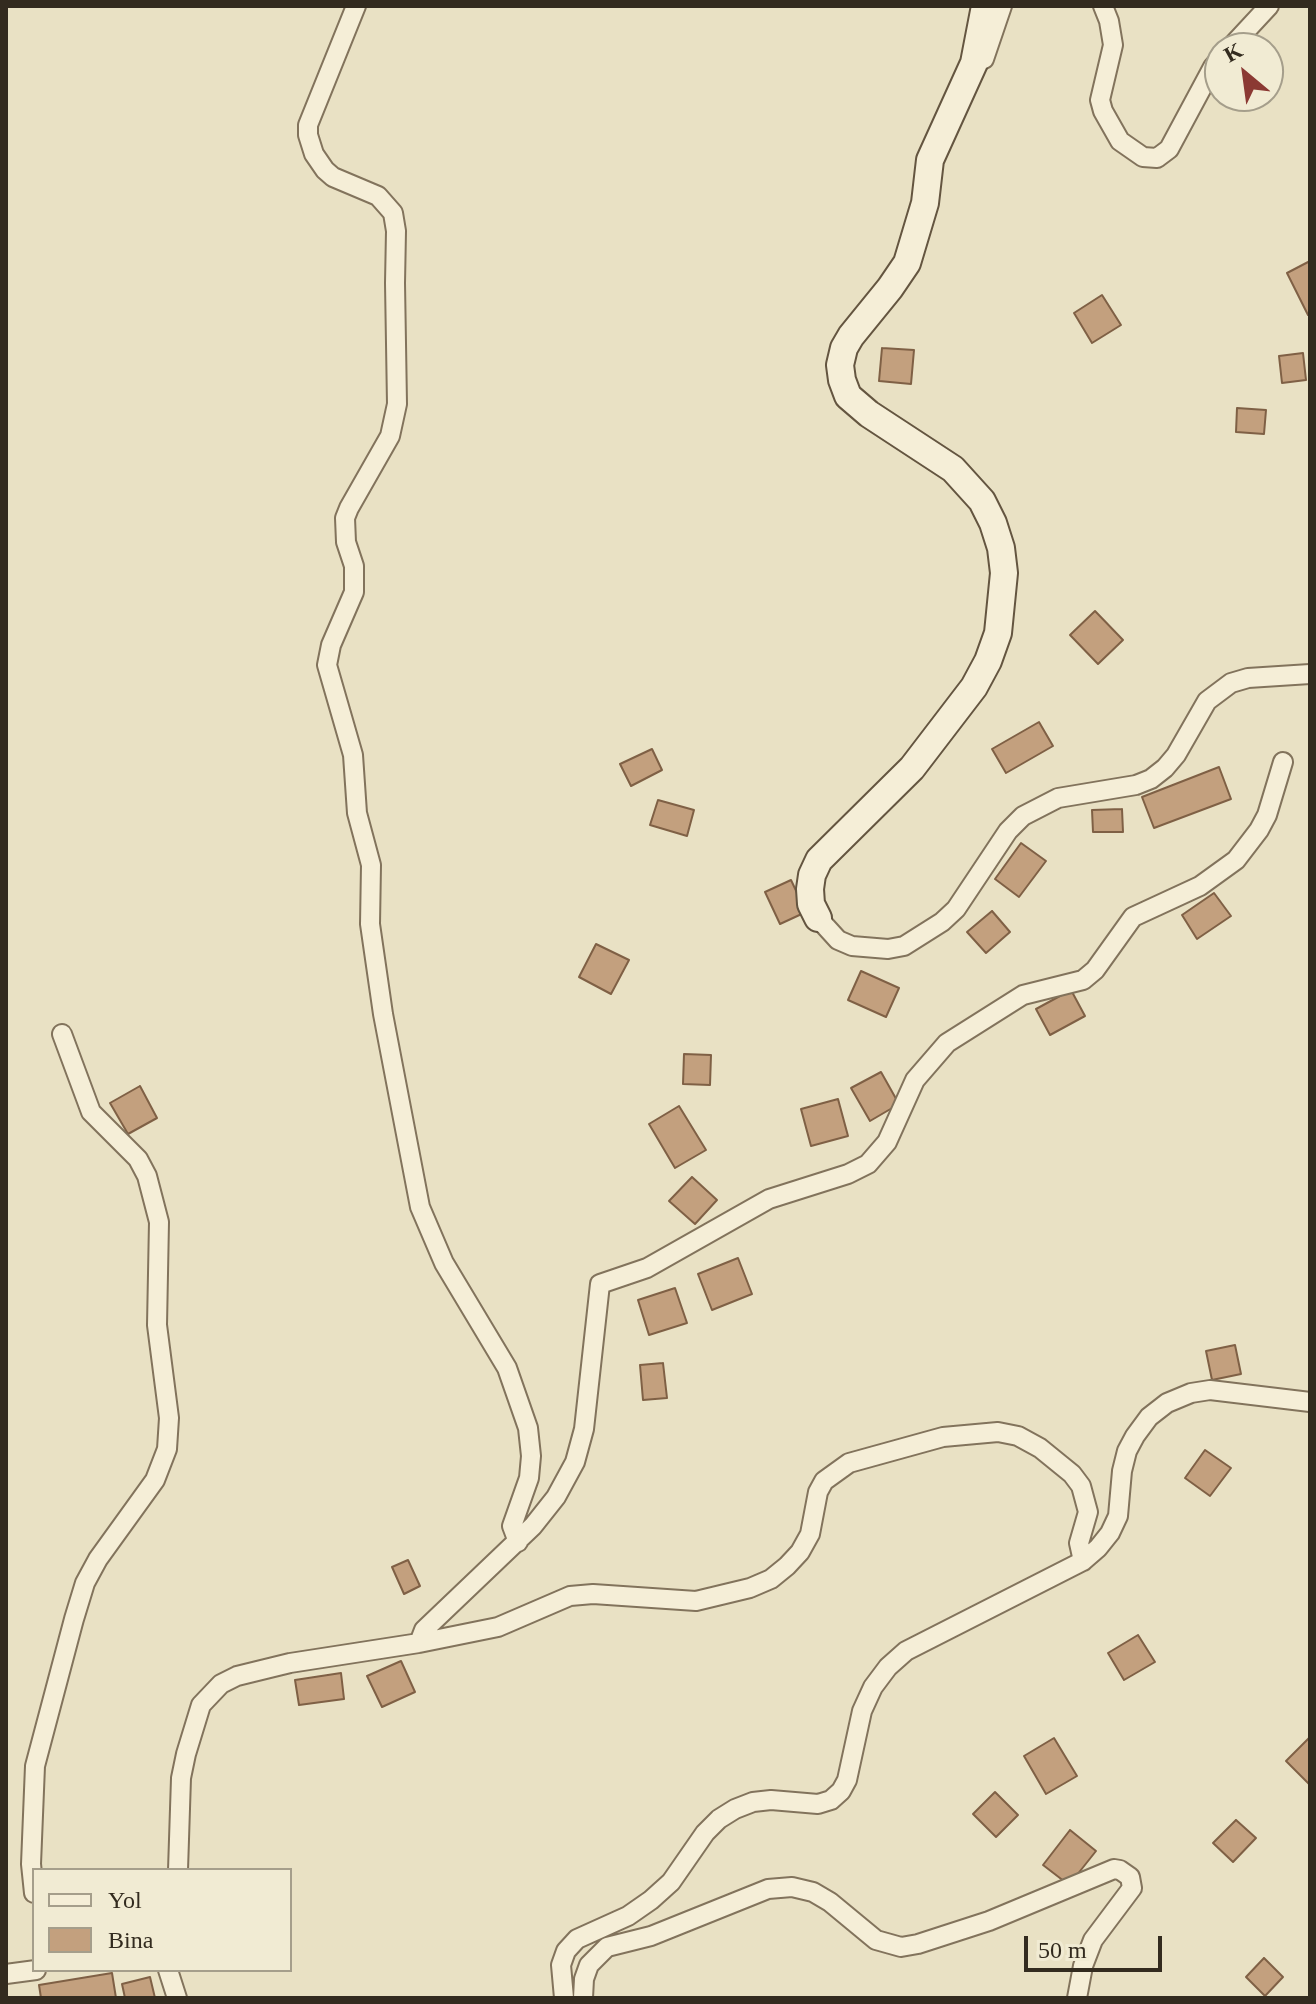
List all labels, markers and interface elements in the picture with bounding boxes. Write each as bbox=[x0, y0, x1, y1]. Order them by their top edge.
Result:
north arrow bbox=[1204, 32, 1284, 112]
text: K bbox=[1220, 37, 1247, 67]
legend bbox=[32, 1868, 292, 1972]
text: Yol bbox=[108, 1887, 142, 1913]
scale bar bbox=[1028, 1920, 1166, 1970]
text: Bina bbox=[108, 1927, 153, 1953]
text: 50 m bbox=[1038, 1937, 1087, 1963]

